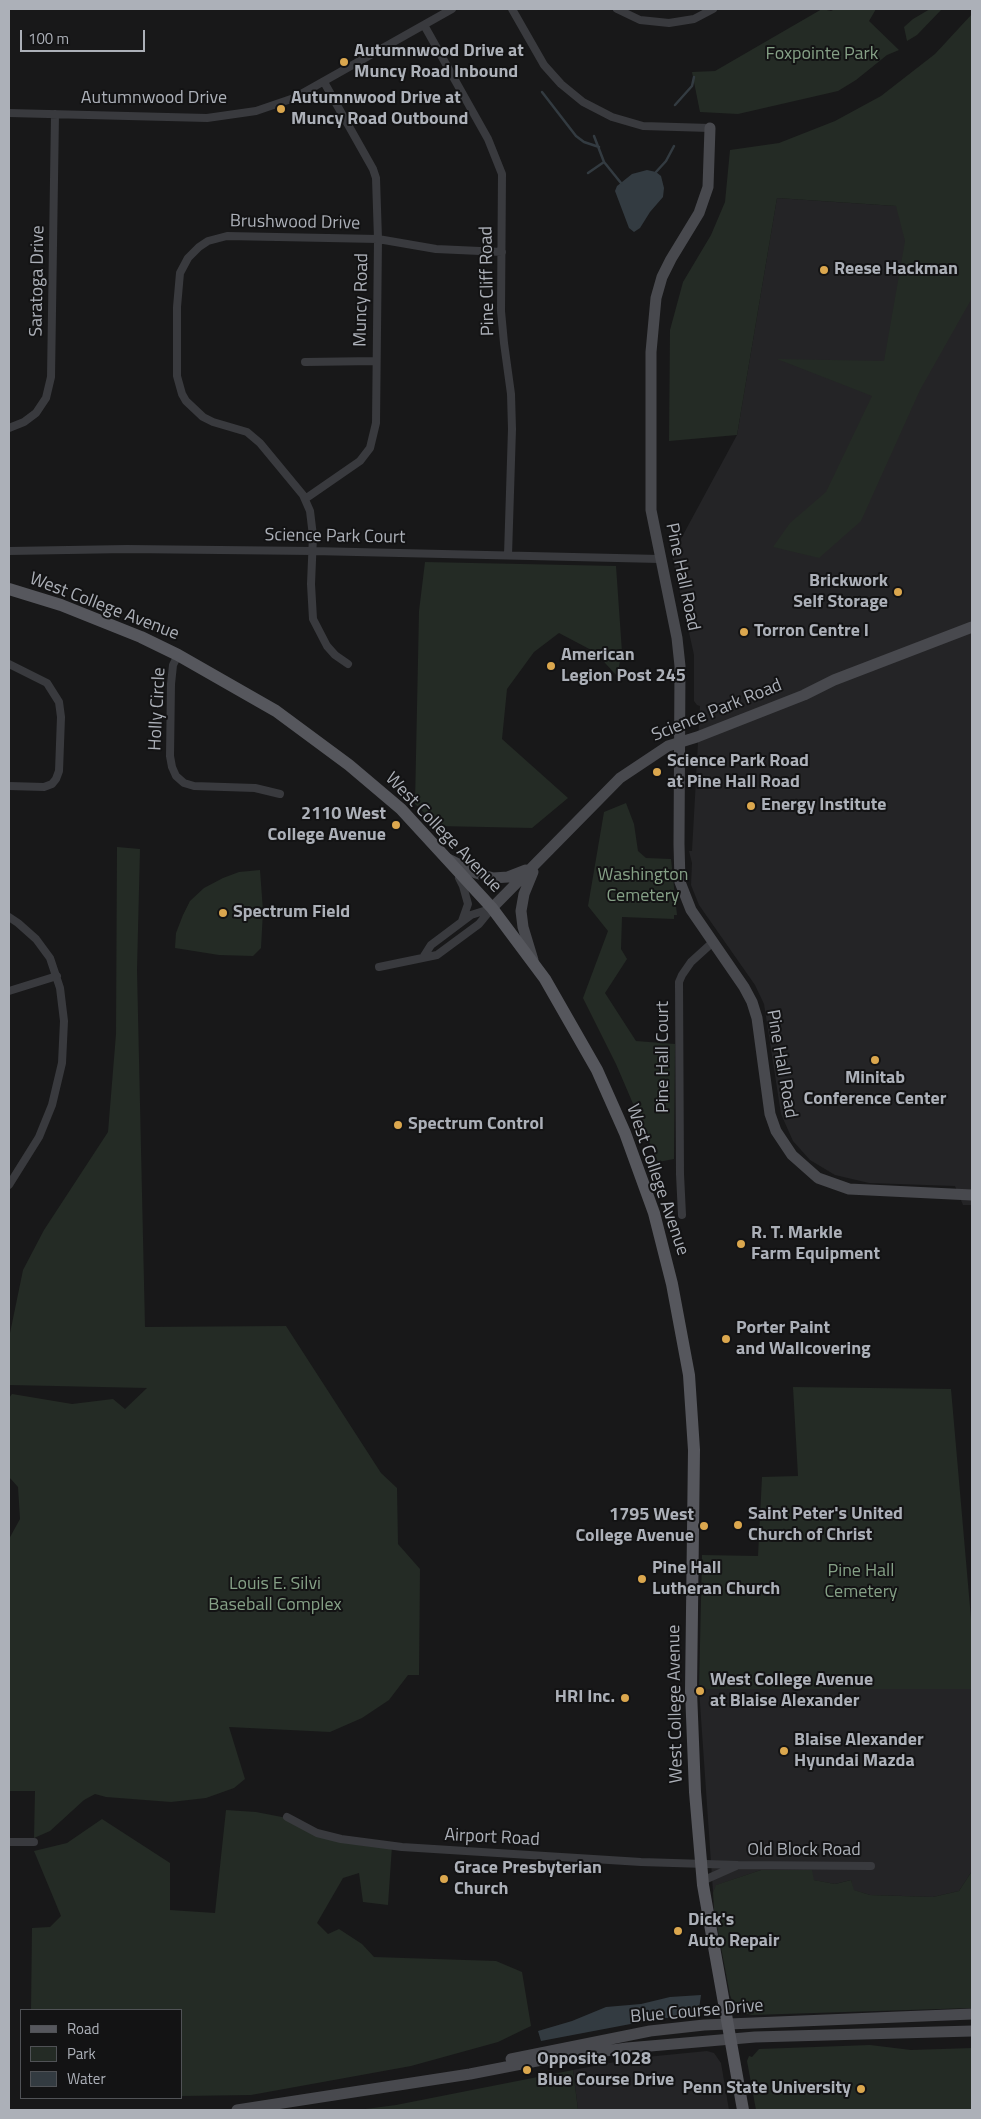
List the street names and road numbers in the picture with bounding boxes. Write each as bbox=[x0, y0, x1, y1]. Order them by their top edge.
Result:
street label: Autumnwood Drive bbox=[81, 88, 227, 110]
street label: Brushwood Drive bbox=[230, 211, 360, 235]
street label: Saratoga Drive bbox=[26, 225, 50, 337]
street label: Pine Cliff Road bbox=[476, 226, 500, 336]
street label: Muncy Road bbox=[350, 253, 374, 347]
street label: Pine Hall Road bbox=[660, 521, 704, 633]
street label: Science Park Court bbox=[264, 525, 406, 549]
street label: West College Avenue bbox=[26, 569, 182, 645]
street label: Holly Circle bbox=[145, 667, 171, 751]
street label: Science Park Road bbox=[649, 675, 785, 747]
street label: West College Avenue bbox=[380, 769, 506, 897]
street label: Pine Hall Court bbox=[653, 1001, 675, 1113]
street label: Pine Hall Road bbox=[761, 1008, 801, 1120]
street label: West College Avenue bbox=[621, 1102, 693, 1258]
street label: West College Avenue bbox=[664, 1625, 688, 1783]
street label: Airport Road bbox=[444, 1825, 540, 1851]
street label: Old Block Road bbox=[747, 1840, 861, 1862]
street label: Blue Course Drive bbox=[630, 1995, 764, 2029]

